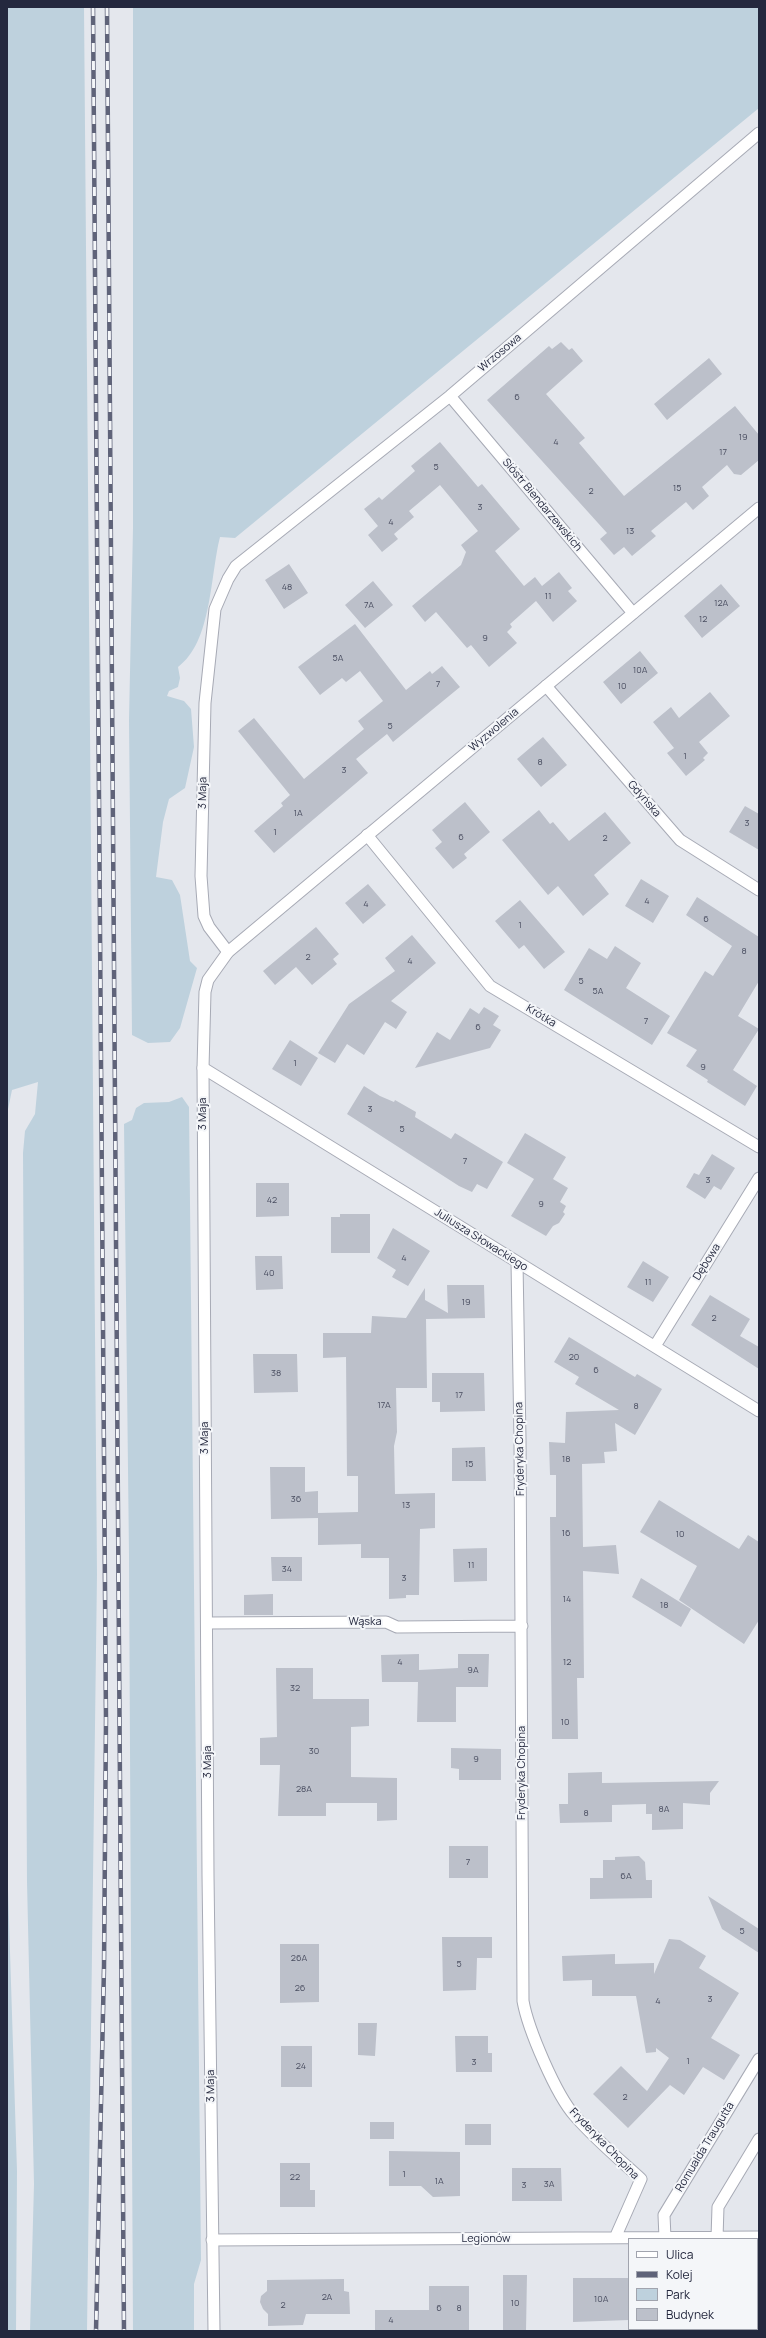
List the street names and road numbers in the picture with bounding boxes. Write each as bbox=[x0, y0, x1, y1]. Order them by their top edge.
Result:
street label: Wrzosowa bbox=[476, 331, 524, 375]
street label: Sióstr Biendarzewskich bbox=[499, 456, 585, 554]
street label: Wyzwolenia bbox=[467, 705, 521, 755]
street label: 3 Maja bbox=[196, 777, 210, 809]
street label: Gdyńska bbox=[625, 778, 663, 820]
street label: Krótka bbox=[524, 1002, 558, 1030]
street label: 3 Maja bbox=[196, 1098, 210, 1130]
street label: Juliusza Słowackiego bbox=[432, 1206, 530, 1274]
street label: Dębowa bbox=[691, 1241, 723, 1283]
street label: Fryderyka Chopina bbox=[513, 1402, 527, 1496]
street label: 3 Maja bbox=[198, 1422, 212, 1454]
street label: Wąska bbox=[348, 1615, 382, 1629]
street label: Fryderyka Chopina bbox=[515, 1726, 529, 1820]
street label: 3 Maja bbox=[201, 1746, 215, 1778]
street label: 3 Maja bbox=[204, 2070, 218, 2102]
street label: Romualda Traugutta bbox=[673, 2100, 737, 2194]
street label: Fryderyka Chopina bbox=[567, 2106, 641, 2182]
street label: Legionów bbox=[462, 2232, 510, 2246]

